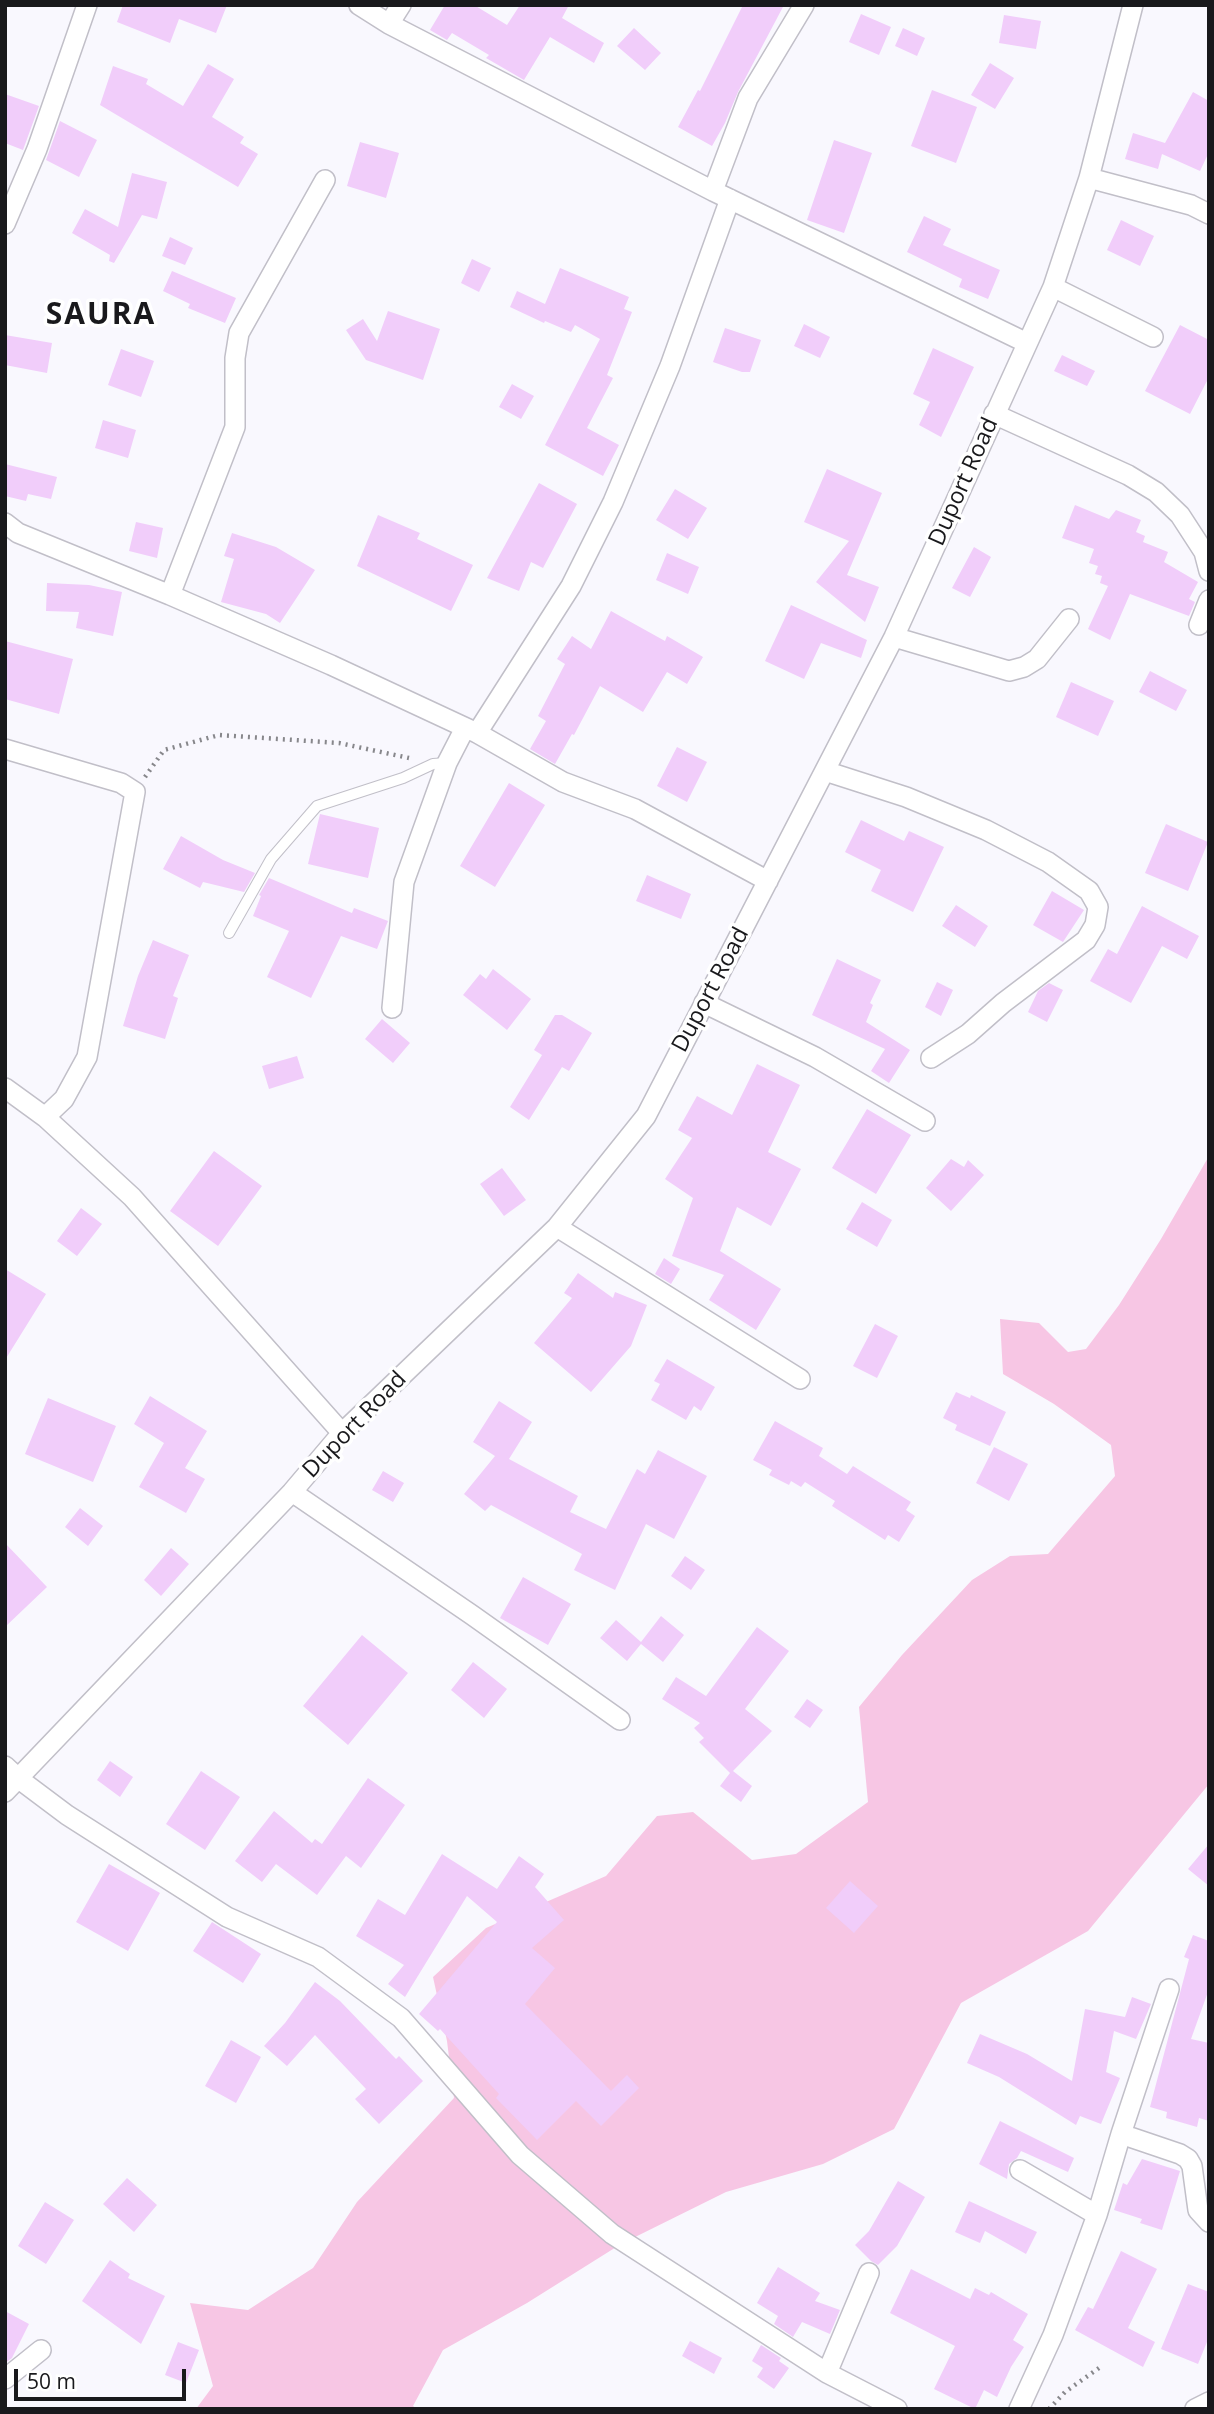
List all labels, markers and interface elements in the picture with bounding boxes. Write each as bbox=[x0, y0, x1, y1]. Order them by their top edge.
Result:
district label: SAURA bbox=[46, 297, 156, 333]
street label: Duport Road bbox=[923, 414, 1005, 550]
street label: Duport Road bbox=[667, 923, 755, 1057]
street label: Duport Road bbox=[297, 1366, 413, 1484]
scale bar bbox=[18, 2354, 189, 2398]
text: 50 m bbox=[27, 2367, 76, 2395]

